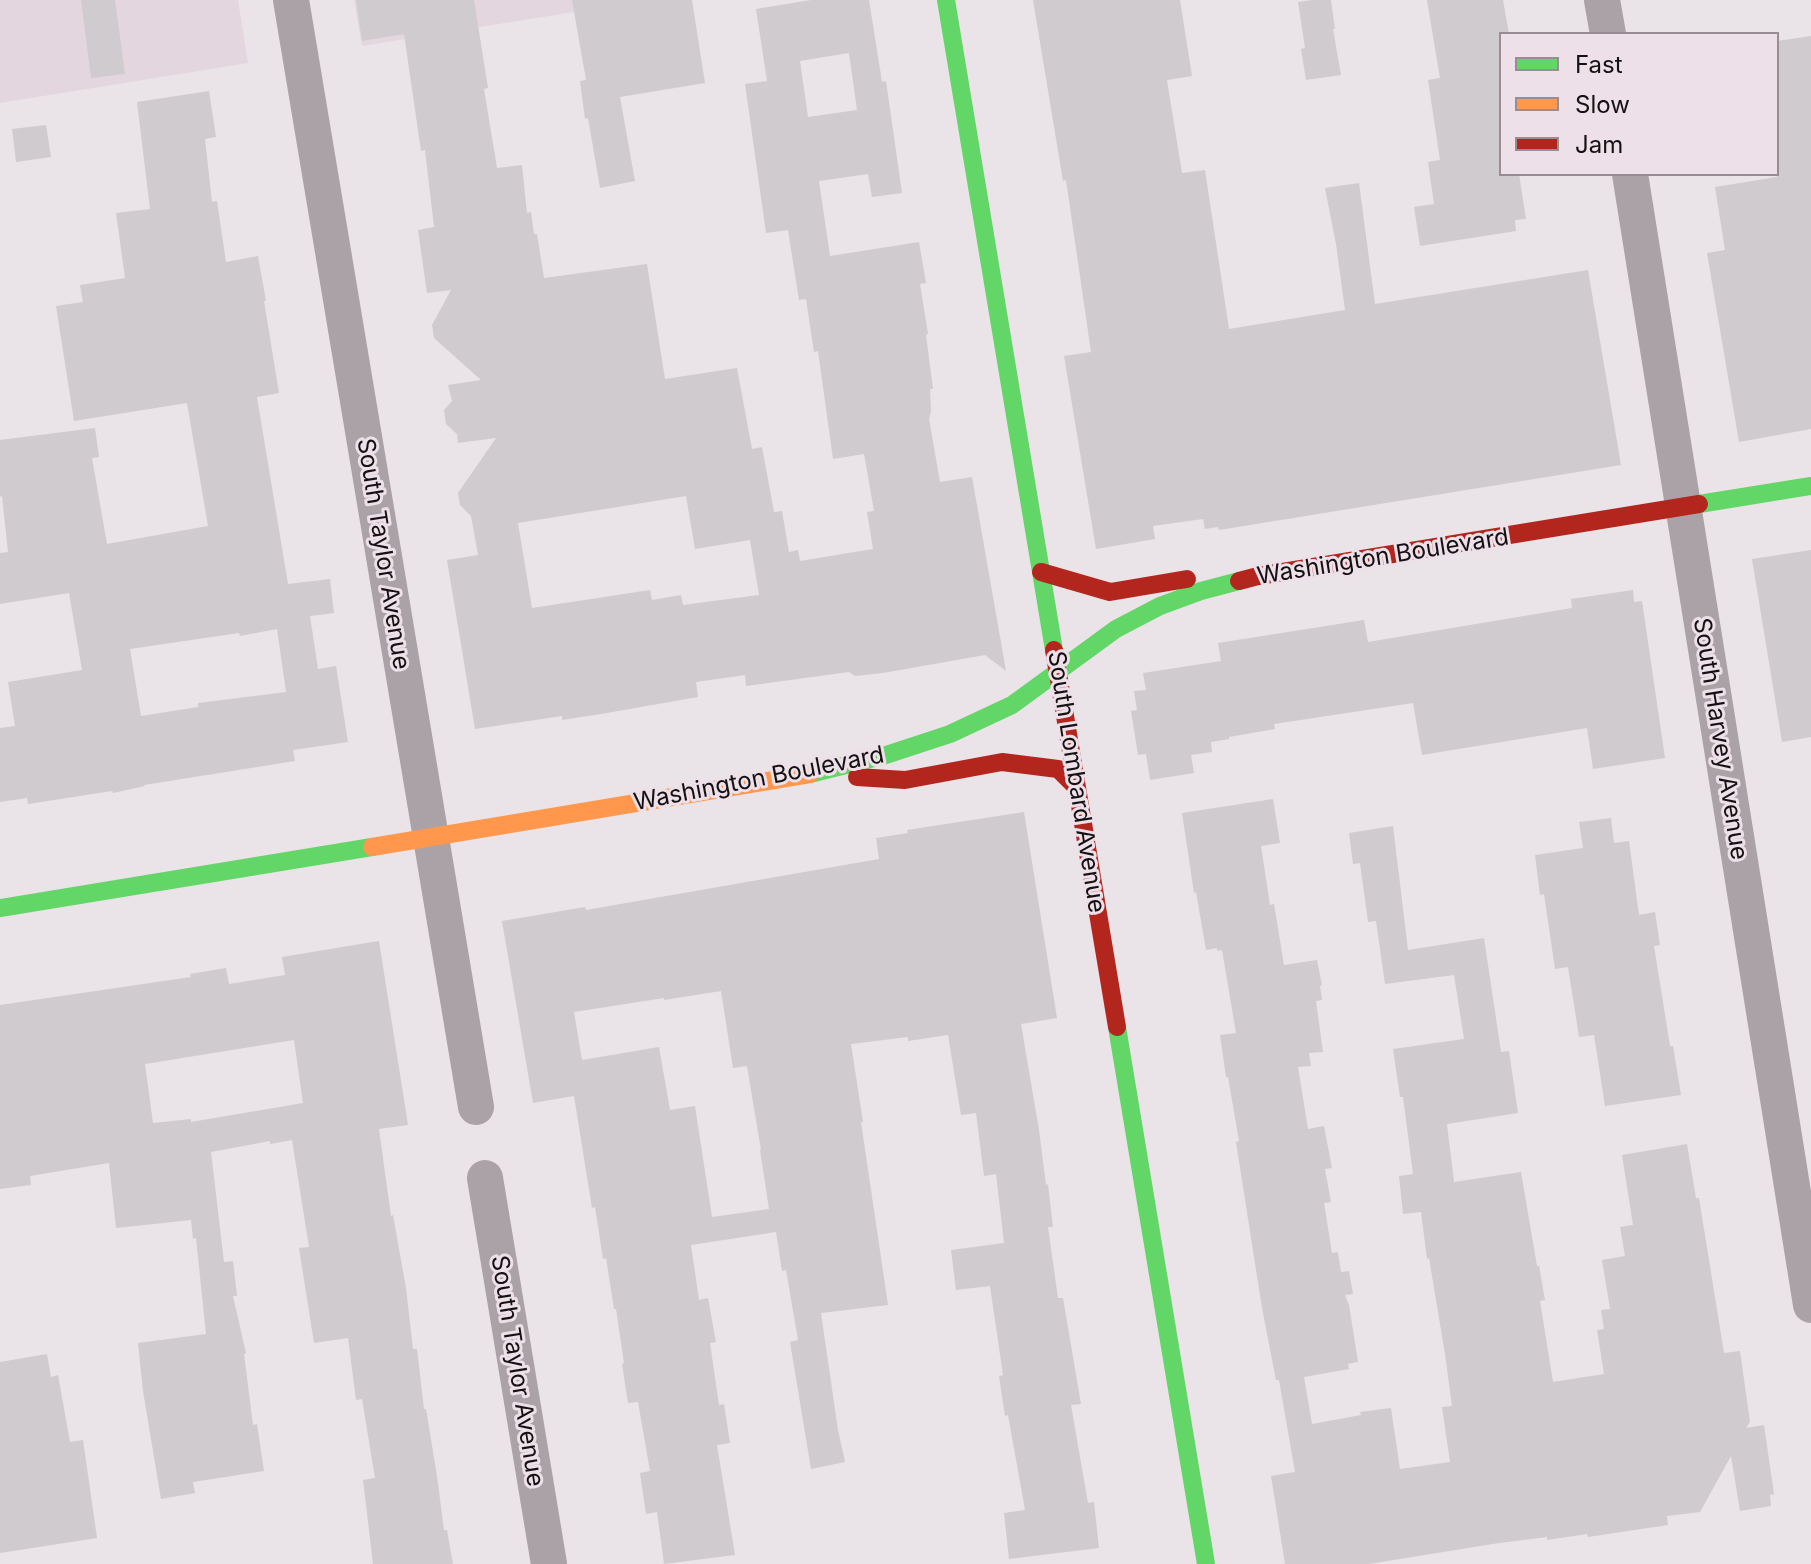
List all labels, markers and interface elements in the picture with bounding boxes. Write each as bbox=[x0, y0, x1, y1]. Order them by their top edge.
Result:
legend bbox=[1499, 32, 1779, 176]
text: Fast bbox=[1575, 50, 1623, 79]
text: Slow bbox=[1575, 90, 1630, 119]
text: Jam bbox=[1575, 130, 1623, 159]
street label: South Taylor Avenue bbox=[351, 436, 415, 672]
street label: Washington Boulevard bbox=[1255, 523, 1511, 591]
street label: South Harvey Avenue bbox=[1687, 616, 1753, 862]
street label: South Lombard Avenue bbox=[1041, 649, 1111, 915]
street label: Washington Boulevard bbox=[631, 741, 887, 817]
street label: South Taylor Avenue bbox=[485, 1253, 549, 1489]

